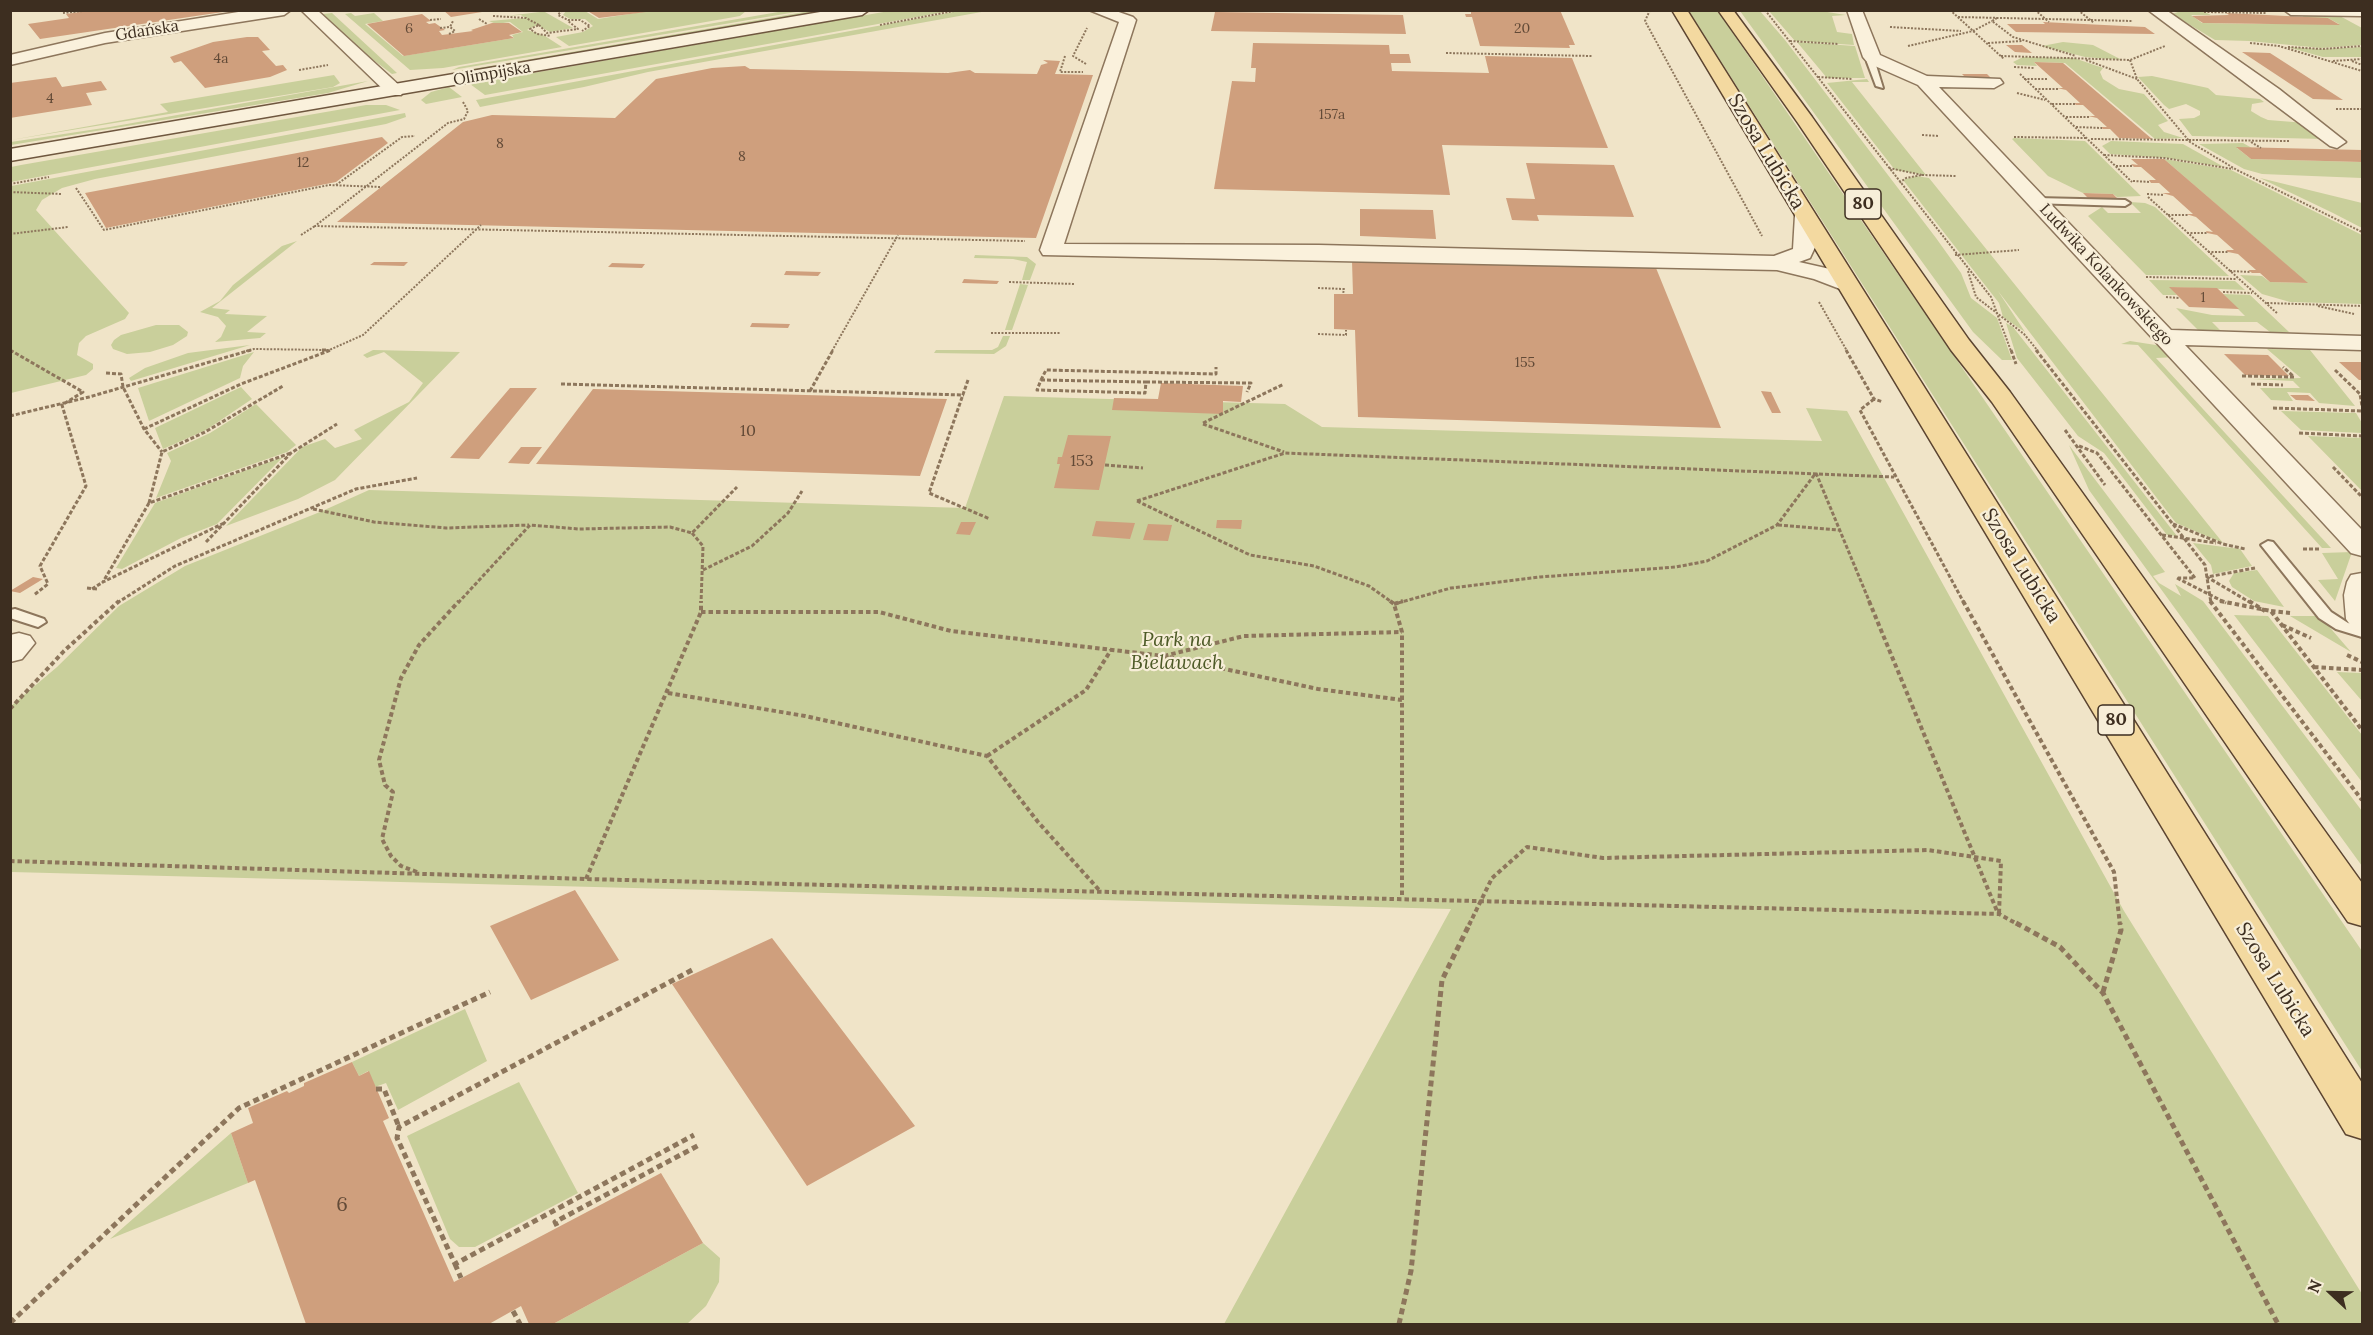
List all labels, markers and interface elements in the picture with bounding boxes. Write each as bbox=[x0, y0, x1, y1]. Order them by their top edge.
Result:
street label: Gdańska bbox=[114, 17, 180, 45]
house number: 6 bbox=[405, 21, 413, 37]
house number: 20 bbox=[1514, 21, 1530, 37]
house number: 4a bbox=[214, 51, 228, 67]
street label: Olimpijska bbox=[452, 58, 532, 90]
street label: Szosa Lubicka bbox=[1722, 90, 1810, 214]
house number: 4 bbox=[46, 91, 54, 107]
house number: 157a bbox=[1319, 107, 1345, 123]
house number: 8 bbox=[496, 136, 504, 152]
house number: 8 bbox=[738, 149, 746, 165]
house number: 12 bbox=[297, 155, 309, 171]
road number: 80 bbox=[1845, 189, 1881, 219]
street label: Ludwika Kolankowskiego bbox=[2035, 200, 2177, 350]
house number: 1 bbox=[2200, 290, 2206, 306]
house number: 155 bbox=[1515, 355, 1535, 371]
house number: 10 bbox=[740, 421, 756, 441]
house number: 153 bbox=[1070, 451, 1094, 471]
street label: Szosa Lubicka bbox=[1976, 504, 2066, 628]
park label: Park na Bielawach bbox=[1131, 628, 1223, 675]
road number: 80 bbox=[2098, 705, 2134, 735]
street label: Szosa Lubicka bbox=[2230, 918, 2320, 1042]
house number: 6 bbox=[336, 1193, 348, 1217]
north arrow bbox=[2301, 1263, 2361, 1323]
text: N bbox=[2303, 1277, 2326, 1296]

